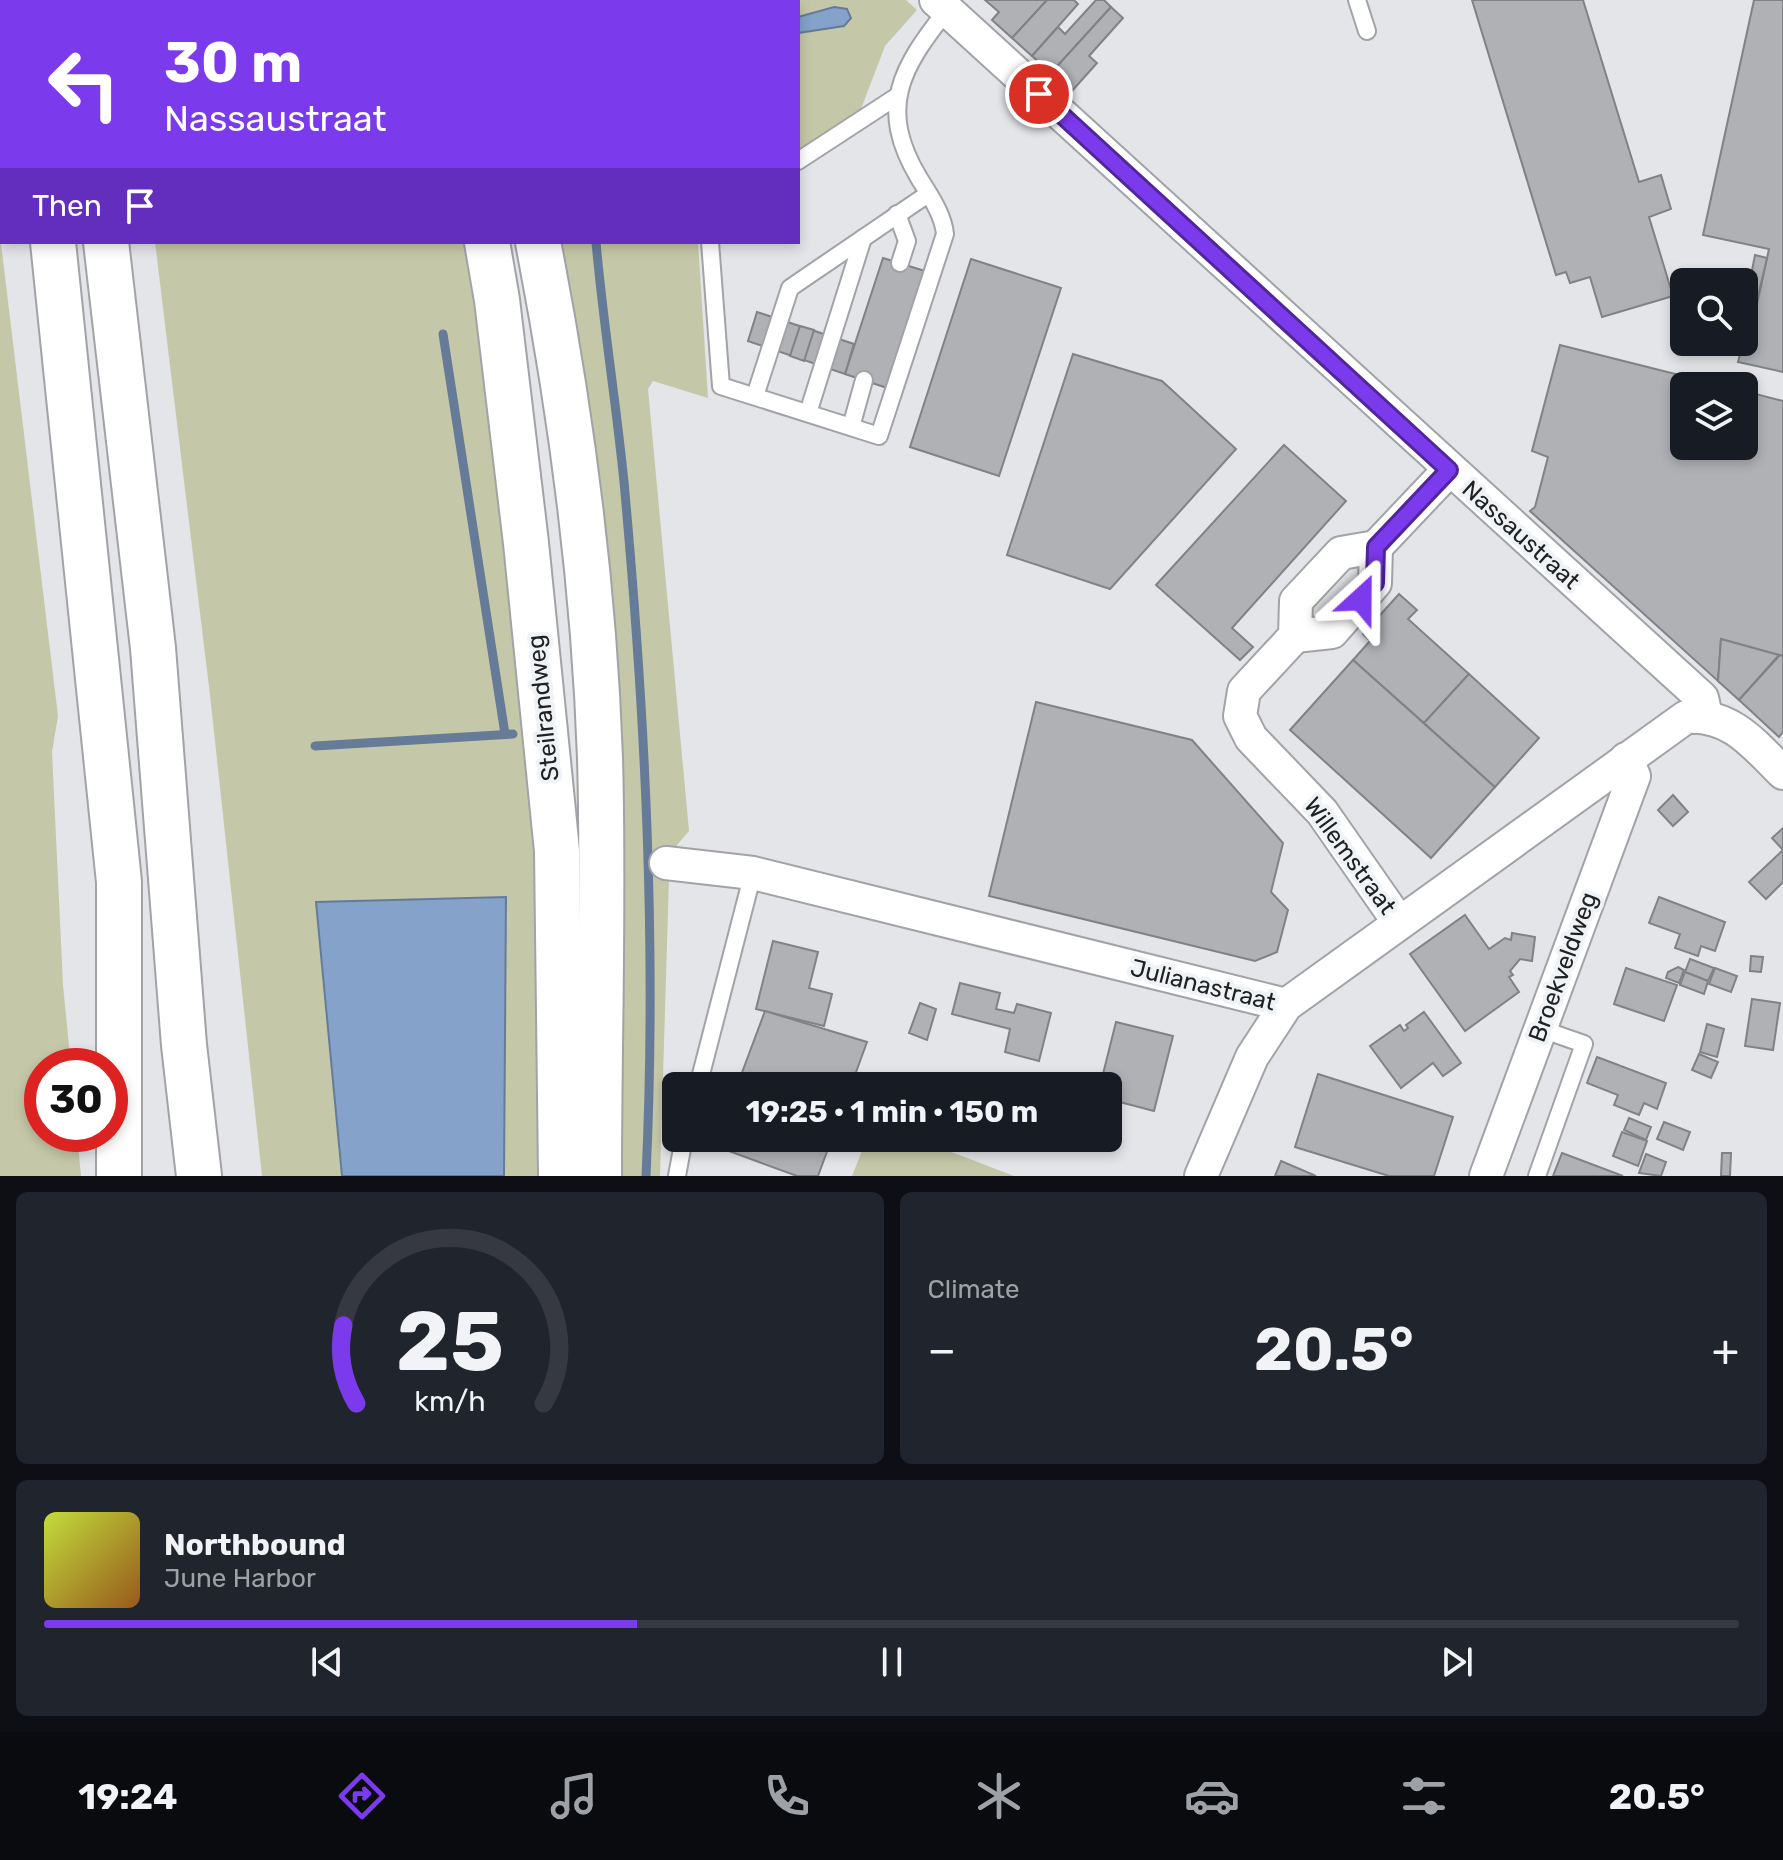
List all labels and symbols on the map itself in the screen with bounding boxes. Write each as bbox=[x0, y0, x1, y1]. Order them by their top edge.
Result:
pin bbox=[1005, 60, 1073, 128]
street label: Nassaustraat bbox=[1456, 475, 1586, 595]
position arrow bbox=[1319, 557, 1403, 641]
street label: Steilrandweg bbox=[521, 633, 565, 783]
street label: Willemstraat bbox=[1298, 792, 1402, 920]
street label: Broekveldweg bbox=[1523, 888, 1603, 1046]
street label: Julianastraat bbox=[1128, 953, 1278, 1017]
speed limit sign: 30 bbox=[24, 1048, 128, 1152]

